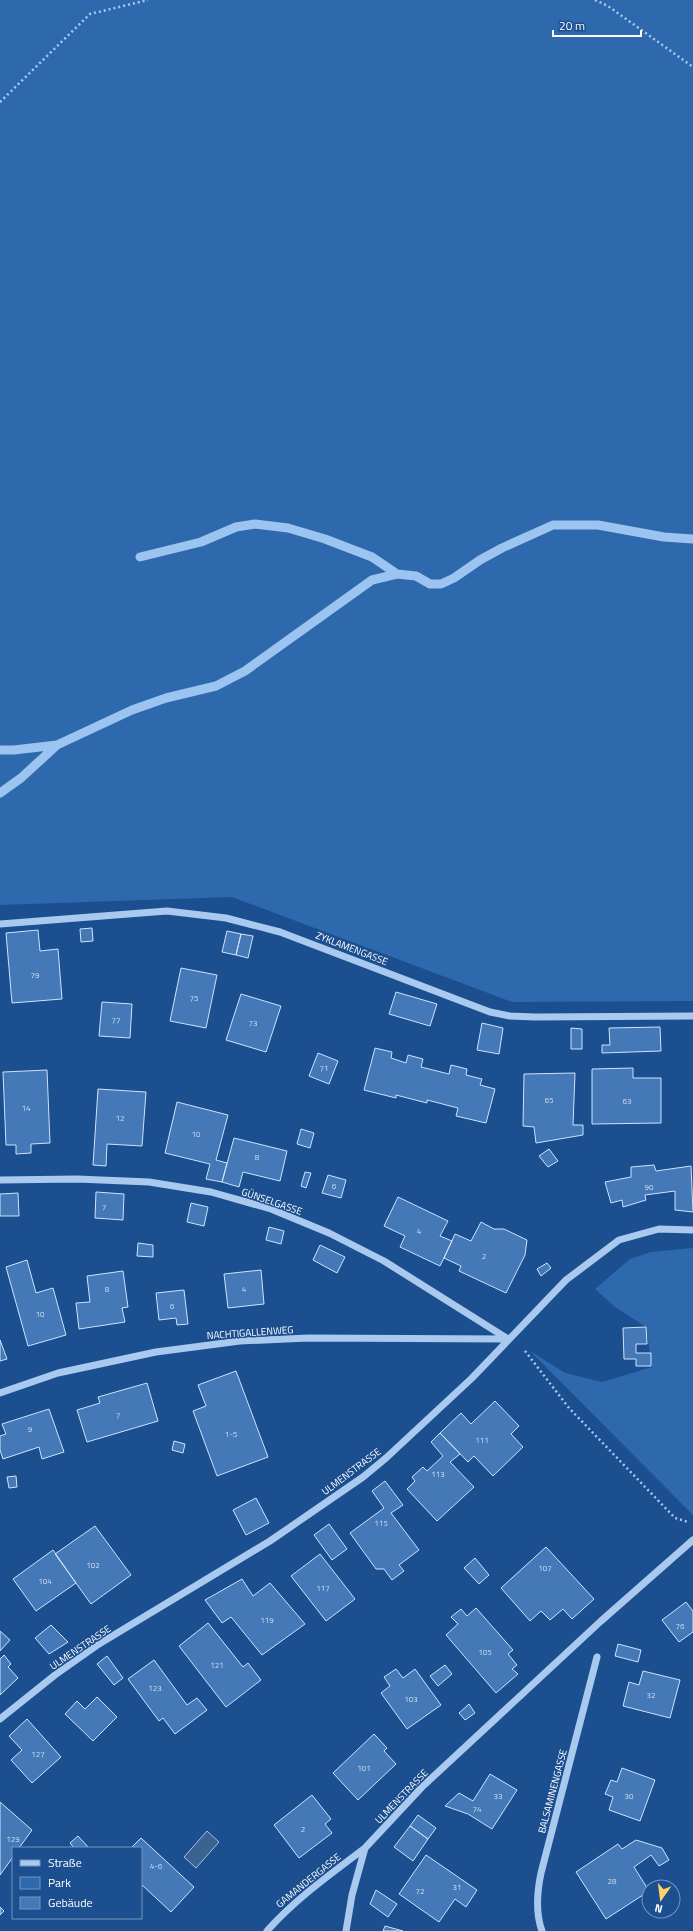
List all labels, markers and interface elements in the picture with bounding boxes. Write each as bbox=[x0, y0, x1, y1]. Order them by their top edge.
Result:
scale bar bbox=[553, 12, 641, 38]
text: 20 m bbox=[559, 16, 585, 35]
street label: ZYKLAMENGASSE bbox=[314, 928, 391, 969]
house number: 79 bbox=[31, 969, 40, 981]
house number: 75 bbox=[190, 992, 199, 1004]
house number: 77 bbox=[112, 1014, 120, 1026]
house number: 73 bbox=[249, 1017, 257, 1029]
house number: 71 bbox=[320, 1062, 328, 1074]
house number: 65 bbox=[545, 1094, 554, 1106]
house number: 63 bbox=[623, 1095, 631, 1107]
house number: 14 bbox=[22, 1102, 31, 1114]
house number: 12 bbox=[116, 1112, 124, 1124]
house number: 10 bbox=[192, 1128, 201, 1140]
house number: 8 bbox=[255, 1151, 260, 1163]
house number: 6 bbox=[332, 1180, 337, 1192]
house number: 90 bbox=[645, 1181, 654, 1193]
street label: GÜNSELGASSE bbox=[239, 1184, 305, 1219]
house number: 7 bbox=[102, 1201, 106, 1213]
house number: 4 bbox=[417, 1225, 422, 1237]
house number: 2 bbox=[482, 1250, 486, 1262]
house number: 8 bbox=[105, 1283, 110, 1295]
house number: 4 bbox=[242, 1283, 247, 1295]
house number: 6 bbox=[170, 1300, 175, 1312]
house number: 10 bbox=[36, 1308, 45, 1320]
street label: NACHTIGALLENWEG bbox=[206, 1322, 294, 1343]
house number: 7 bbox=[116, 1409, 120, 1421]
house number: 9 bbox=[28, 1423, 33, 1435]
house number: 1-5 bbox=[225, 1428, 238, 1440]
house number: 111 bbox=[475, 1434, 489, 1446]
street label: ULMENSTRASSE bbox=[318, 1444, 385, 1499]
house number: 113 bbox=[431, 1468, 445, 1480]
house number: 115 bbox=[374, 1517, 388, 1529]
house number: 102 bbox=[86, 1559, 100, 1571]
house number: 107 bbox=[538, 1562, 552, 1574]
house number: 104 bbox=[38, 1575, 52, 1587]
house number: 117 bbox=[316, 1582, 330, 1594]
house number: 119 bbox=[260, 1614, 274, 1626]
house number: 76 bbox=[676, 1620, 685, 1632]
street label: ULMENSTRASSE bbox=[47, 1621, 114, 1673]
house number: 105 bbox=[478, 1646, 492, 1658]
house number: 121 bbox=[210, 1659, 224, 1671]
house number: 123 bbox=[148, 1682, 162, 1694]
house number: 32 bbox=[647, 1689, 655, 1701]
house number: 103 bbox=[404, 1693, 418, 1705]
street label: BALSAMINENGASSE bbox=[534, 1747, 571, 1835]
house number: 127 bbox=[31, 1748, 45, 1760]
house number: 101 bbox=[357, 1762, 371, 1774]
street label: ULMENSTRASSE bbox=[371, 1765, 432, 1827]
house number: 33 bbox=[494, 1790, 502, 1802]
house number: 30 bbox=[625, 1790, 634, 1802]
house number: 74 bbox=[473, 1803, 482, 1815]
house number: 2 bbox=[301, 1823, 305, 1835]
house number: 129 bbox=[6, 1833, 20, 1845]
legend bbox=[12, 1847, 142, 1919]
street label: GAMANDERGASSE bbox=[273, 1849, 344, 1911]
text: Straße bbox=[48, 1853, 82, 1872]
house number: 4-6 bbox=[150, 1860, 163, 1872]
text: Park bbox=[48, 1873, 71, 1892]
house number: 28 bbox=[608, 1875, 617, 1887]
north arrow bbox=[641, 1879, 681, 1919]
house number: 31 bbox=[453, 1881, 461, 1893]
house number: 72 bbox=[416, 1885, 424, 1897]
text: Gebäude bbox=[48, 1893, 93, 1912]
text: N bbox=[653, 1900, 664, 1917]

